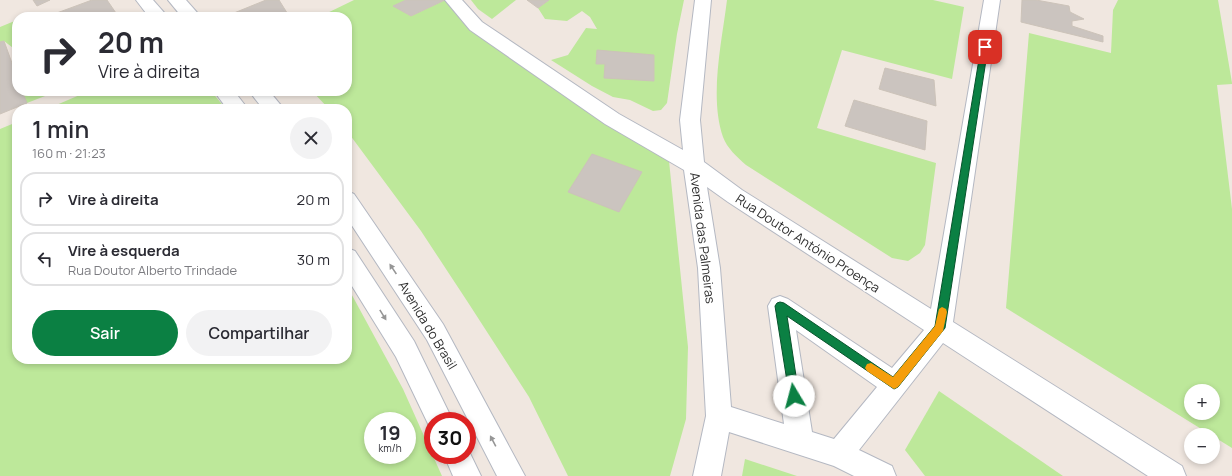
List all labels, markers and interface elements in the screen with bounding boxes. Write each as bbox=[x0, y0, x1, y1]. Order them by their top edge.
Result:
text: 20 m bbox=[98, 23, 164, 61]
icon: right bbox=[32, 28, 84, 80]
pin bbox=[968, 30, 1002, 64]
icon: arrive bbox=[974, 36, 996, 58]
text: Vire à direita bbox=[98, 59, 200, 83]
text: 1 min bbox=[32, 112, 89, 145]
button: close bbox=[290, 117, 332, 159]
text: 160 m · 21:23 bbox=[32, 144, 106, 162]
street label: Avenida das Palmeiras bbox=[686, 171, 720, 305]
icon: right bbox=[34, 188, 56, 210]
text: Vire à direita bbox=[68, 189, 159, 210]
text: 20 m bbox=[297, 189, 330, 210]
street label: Rua Doutor António Proença bbox=[732, 189, 884, 297]
text: Vire à esquerda bbox=[68, 240, 180, 261]
icon: left bbox=[34, 248, 56, 270]
text: 30 m bbox=[297, 249, 330, 270]
text: Rua Doutor Alberto Trindade bbox=[68, 261, 237, 279]
one-way arrow bbox=[389, 263, 397, 274]
street label: Avenida do Brasil bbox=[394, 277, 462, 373]
one-way arrow bbox=[379, 309, 386, 320]
button: Sair bbox=[32, 310, 178, 356]
button: Compartilhar bbox=[186, 310, 332, 356]
position arrow bbox=[773, 375, 815, 417]
map controls bbox=[1184, 384, 1220, 464]
button: + bbox=[1184, 384, 1220, 420]
speed limit sign: 30 bbox=[424, 412, 476, 464]
text: 19 bbox=[379, 419, 401, 446]
button: − bbox=[1184, 428, 1220, 464]
one-way arrow bbox=[490, 436, 496, 447]
text: km/h bbox=[378, 441, 402, 455]

